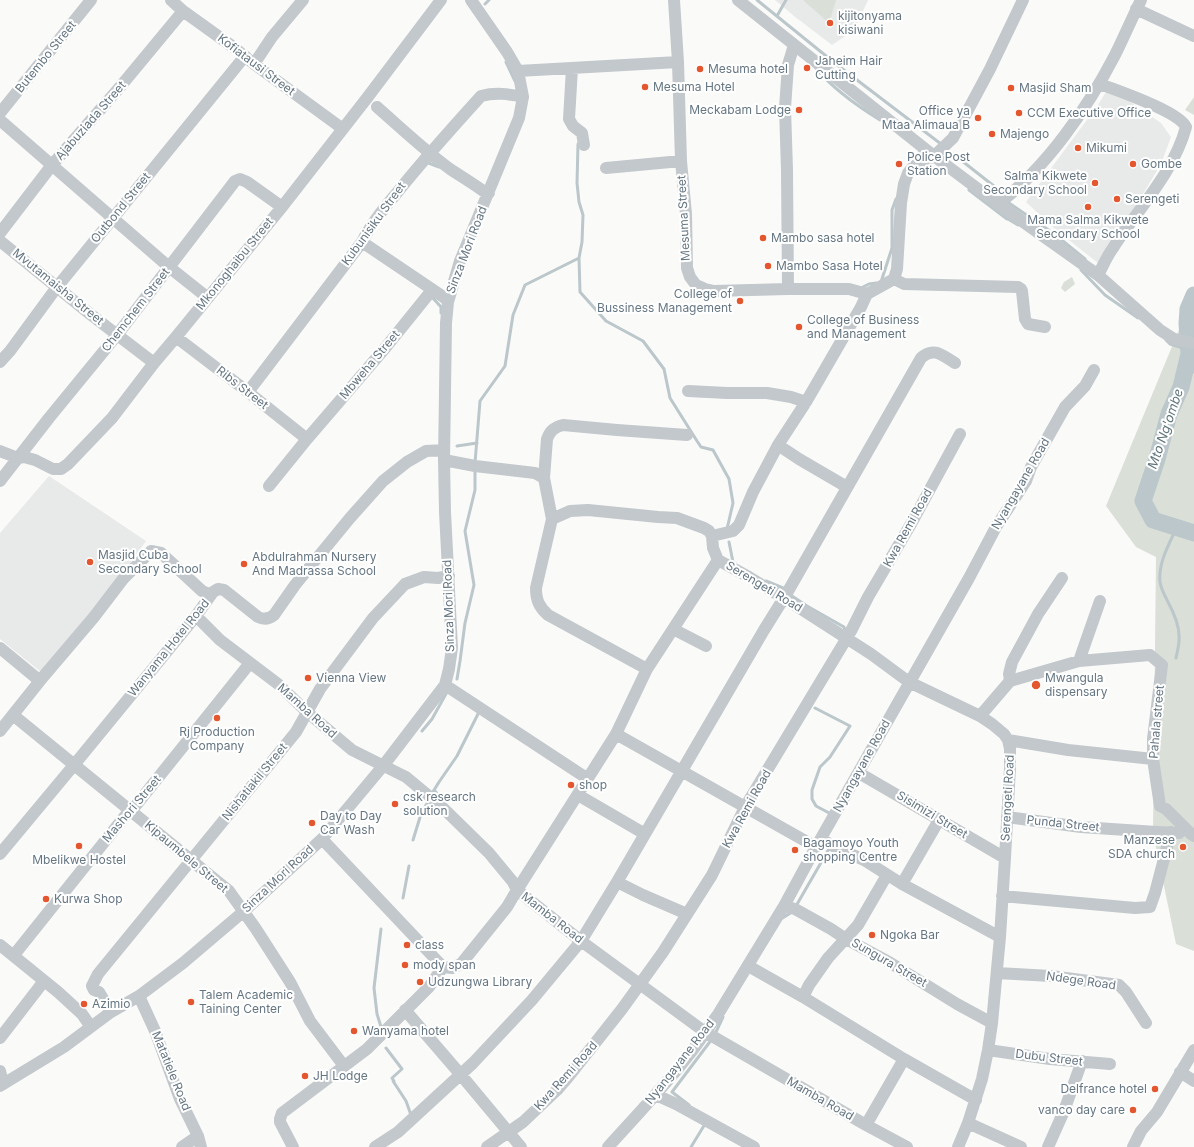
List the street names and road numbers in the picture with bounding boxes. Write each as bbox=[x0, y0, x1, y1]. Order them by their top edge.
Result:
street label: Butembo Street bbox=[13, 18, 79, 96]
street label: Kofiatausi Street bbox=[214, 31, 298, 99]
street label: Ajabuziada Street bbox=[53, 79, 129, 163]
street label: Outbond Street bbox=[88, 170, 154, 246]
street label: Mesuma Street bbox=[675, 175, 693, 261]
street label: Kubunisiku Street bbox=[339, 180, 409, 268]
street label: Sinza Mori Road bbox=[444, 204, 490, 296]
street label: Mkonoghaibu Street bbox=[193, 215, 277, 313]
street label: Mvutamaisha Street bbox=[10, 246, 106, 328]
street label: Chemchem Street bbox=[99, 265, 173, 355]
street label: Mbweha Street bbox=[337, 328, 403, 402]
street label: Ribs Street bbox=[213, 363, 271, 413]
street label: Nyangayane Road bbox=[989, 436, 1053, 532]
street label: Kwa Remi Road bbox=[880, 486, 936, 570]
street label: Serengeti Road bbox=[723, 559, 805, 615]
street label: Sinza Mori Road bbox=[440, 560, 458, 652]
street label: Wanyama Hotel Road bbox=[125, 596, 213, 700]
street label: Mamba Road bbox=[274, 681, 340, 741]
street label: Pahala street bbox=[1147, 685, 1167, 759]
street label: Nyangayane Road bbox=[831, 717, 893, 815]
street label: Nishatiakil Street bbox=[219, 740, 291, 824]
street label: Serengeti Road bbox=[999, 754, 1017, 842]
street label: Kwa Remi Road bbox=[719, 767, 775, 851]
street label: Mashori Street bbox=[100, 773, 164, 845]
street label: Sisimizi Street bbox=[894, 788, 970, 842]
street label: Punda Street bbox=[1026, 813, 1100, 835]
street label: Kipaumbele Street bbox=[141, 818, 231, 896]
street label: Sinza Mori Road bbox=[239, 842, 317, 916]
street label: Mamba Road bbox=[518, 889, 586, 947]
street label: Sungura Street bbox=[849, 936, 929, 990]
street label: Ndege Road bbox=[1045, 969, 1117, 993]
street label: Nyangayane Road bbox=[643, 1017, 717, 1107]
street label: Matatiele Road bbox=[149, 1029, 193, 1113]
street label: Kwa Remi Road bbox=[531, 1039, 601, 1113]
street label: Dubu Street bbox=[1015, 1047, 1083, 1069]
street label: Mamba Road bbox=[784, 1074, 856, 1124]

